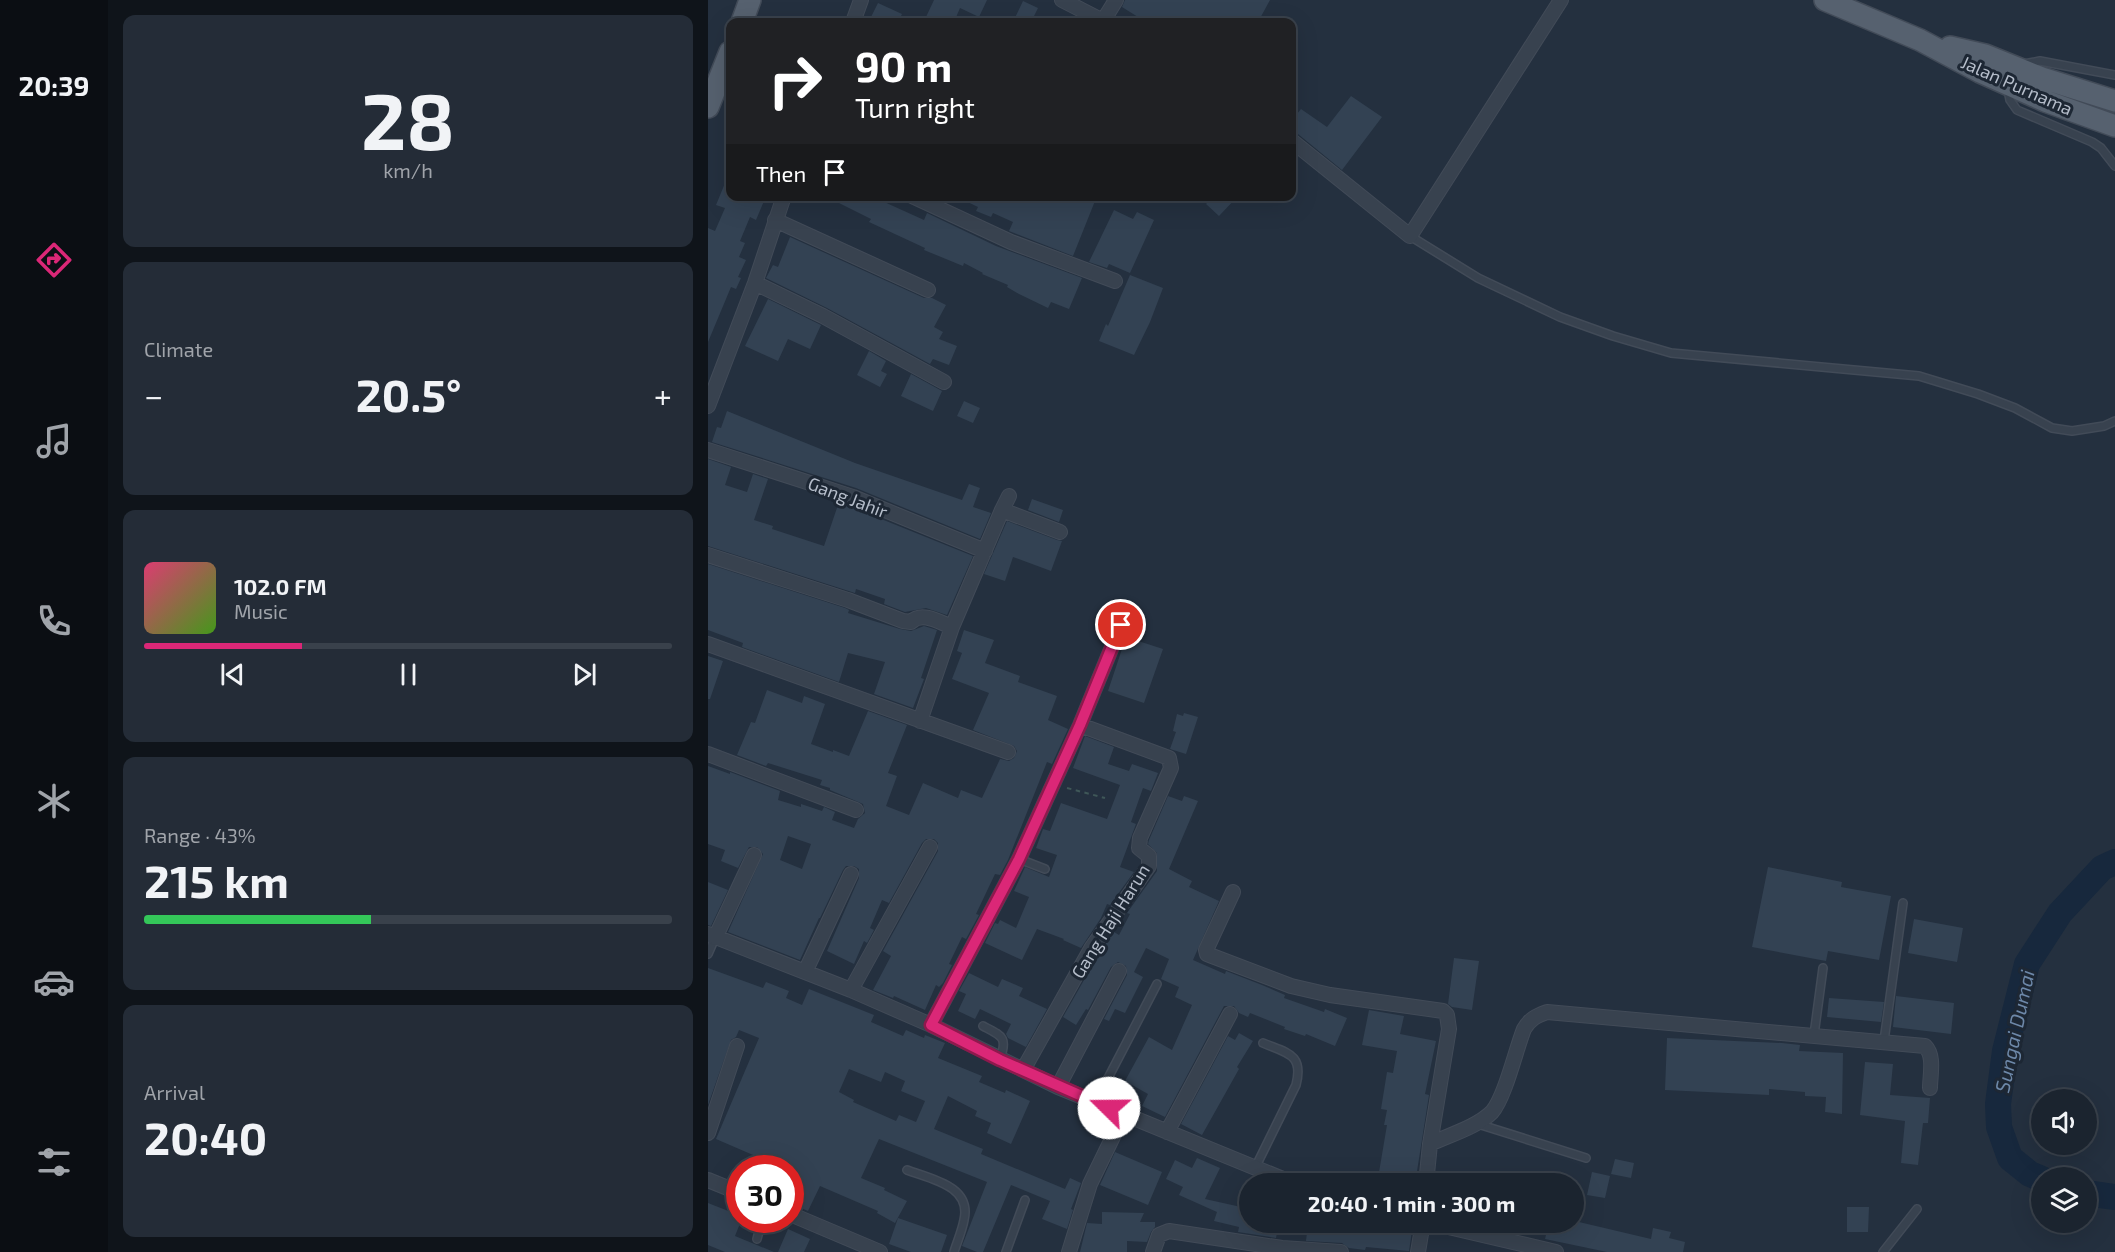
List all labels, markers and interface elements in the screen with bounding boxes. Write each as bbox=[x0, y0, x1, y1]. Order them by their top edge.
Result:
text: 90 m bbox=[855, 40, 952, 90]
icon: right bbox=[756, 42, 834, 120]
street label: Jalan Purnama bbox=[1958, 51, 2076, 119]
text: 20:39 bbox=[19, 69, 89, 101]
text: 28 bbox=[361, 72, 455, 166]
text: Turn right bbox=[855, 91, 975, 123]
icon: arrive bbox=[818, 156, 851, 189]
text: km/h bbox=[383, 158, 433, 182]
text: Then bbox=[756, 160, 806, 186]
icon: directions bbox=[33, 239, 75, 281]
text: Climate bbox=[144, 337, 213, 361]
text: 20.5° bbox=[356, 367, 461, 421]
text: − bbox=[144, 375, 163, 415]
text: + bbox=[654, 375, 672, 415]
icon: music bbox=[33, 420, 75, 462]
street label: Gang Jahir bbox=[805, 472, 891, 522]
text: 102.0 FM bbox=[234, 573, 327, 599]
text: Music bbox=[234, 599, 288, 623]
pin bbox=[1095, 599, 1146, 650]
icon: phone bbox=[33, 600, 75, 642]
icon: arrive bbox=[1104, 608, 1137, 641]
icon: previous bbox=[216, 658, 249, 691]
icon: pause bbox=[392, 658, 425, 691]
icon: next bbox=[568, 658, 601, 691]
icon: climate bbox=[33, 780, 75, 822]
text: Range · 43% bbox=[144, 823, 256, 847]
text: 215 km bbox=[144, 853, 289, 907]
street label: Gang Haji Harun bbox=[1066, 860, 1154, 982]
icon: car bbox=[33, 961, 75, 1003]
water label: Sungai Dumai bbox=[1989, 967, 2039, 1095]
position arrow bbox=[1077, 1076, 1141, 1140]
text: Arrival bbox=[144, 1080, 205, 1104]
map controls bbox=[2031, 1089, 2097, 1233]
button: sound bbox=[2031, 1089, 2097, 1155]
text: 20:40 bbox=[144, 1110, 267, 1164]
icon: filters bbox=[33, 1141, 75, 1183]
speed limit sign: 30 bbox=[726, 1155, 804, 1233]
button: layers bbox=[2031, 1167, 2097, 1233]
text: 20:40 · 1 min · 300 m bbox=[1308, 1190, 1515, 1216]

